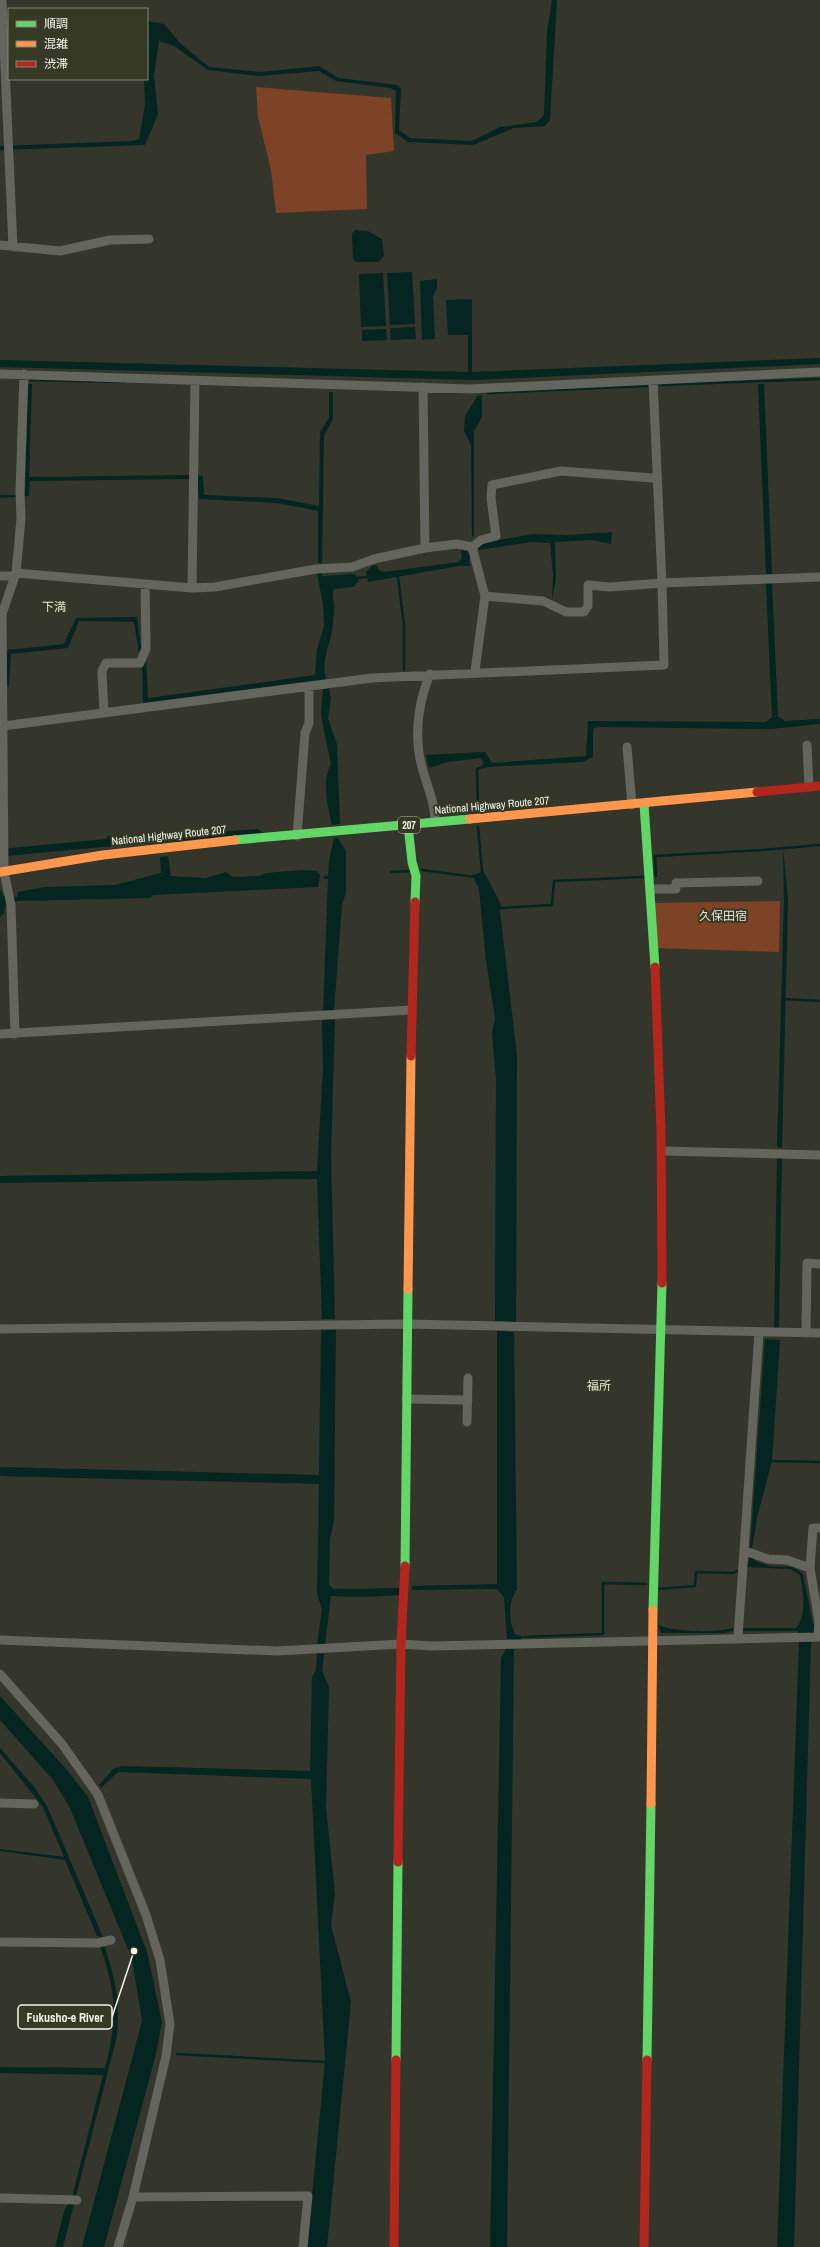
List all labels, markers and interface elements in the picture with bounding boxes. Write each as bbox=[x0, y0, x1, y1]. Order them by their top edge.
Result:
legend bbox=[8, 8, 148, 80]
text: 順調 bbox=[44, 16, 68, 32]
text: 混雑 bbox=[44, 36, 68, 52]
text: 渋滞 bbox=[44, 56, 68, 72]
district label: 下満 bbox=[42, 599, 66, 615]
street label: National Highway Route 207 bbox=[434, 793, 550, 817]
road number: 207 bbox=[398, 817, 420, 833]
street label: National Highway Route 207 bbox=[111, 822, 227, 848]
district label: 久保田宿 bbox=[699, 908, 747, 924]
district label: 福所 bbox=[587, 1378, 611, 1394]
callout: Fukusho-e River bbox=[18, 2005, 112, 2029]
text: Fukusho-e River bbox=[26, 2010, 104, 2026]

